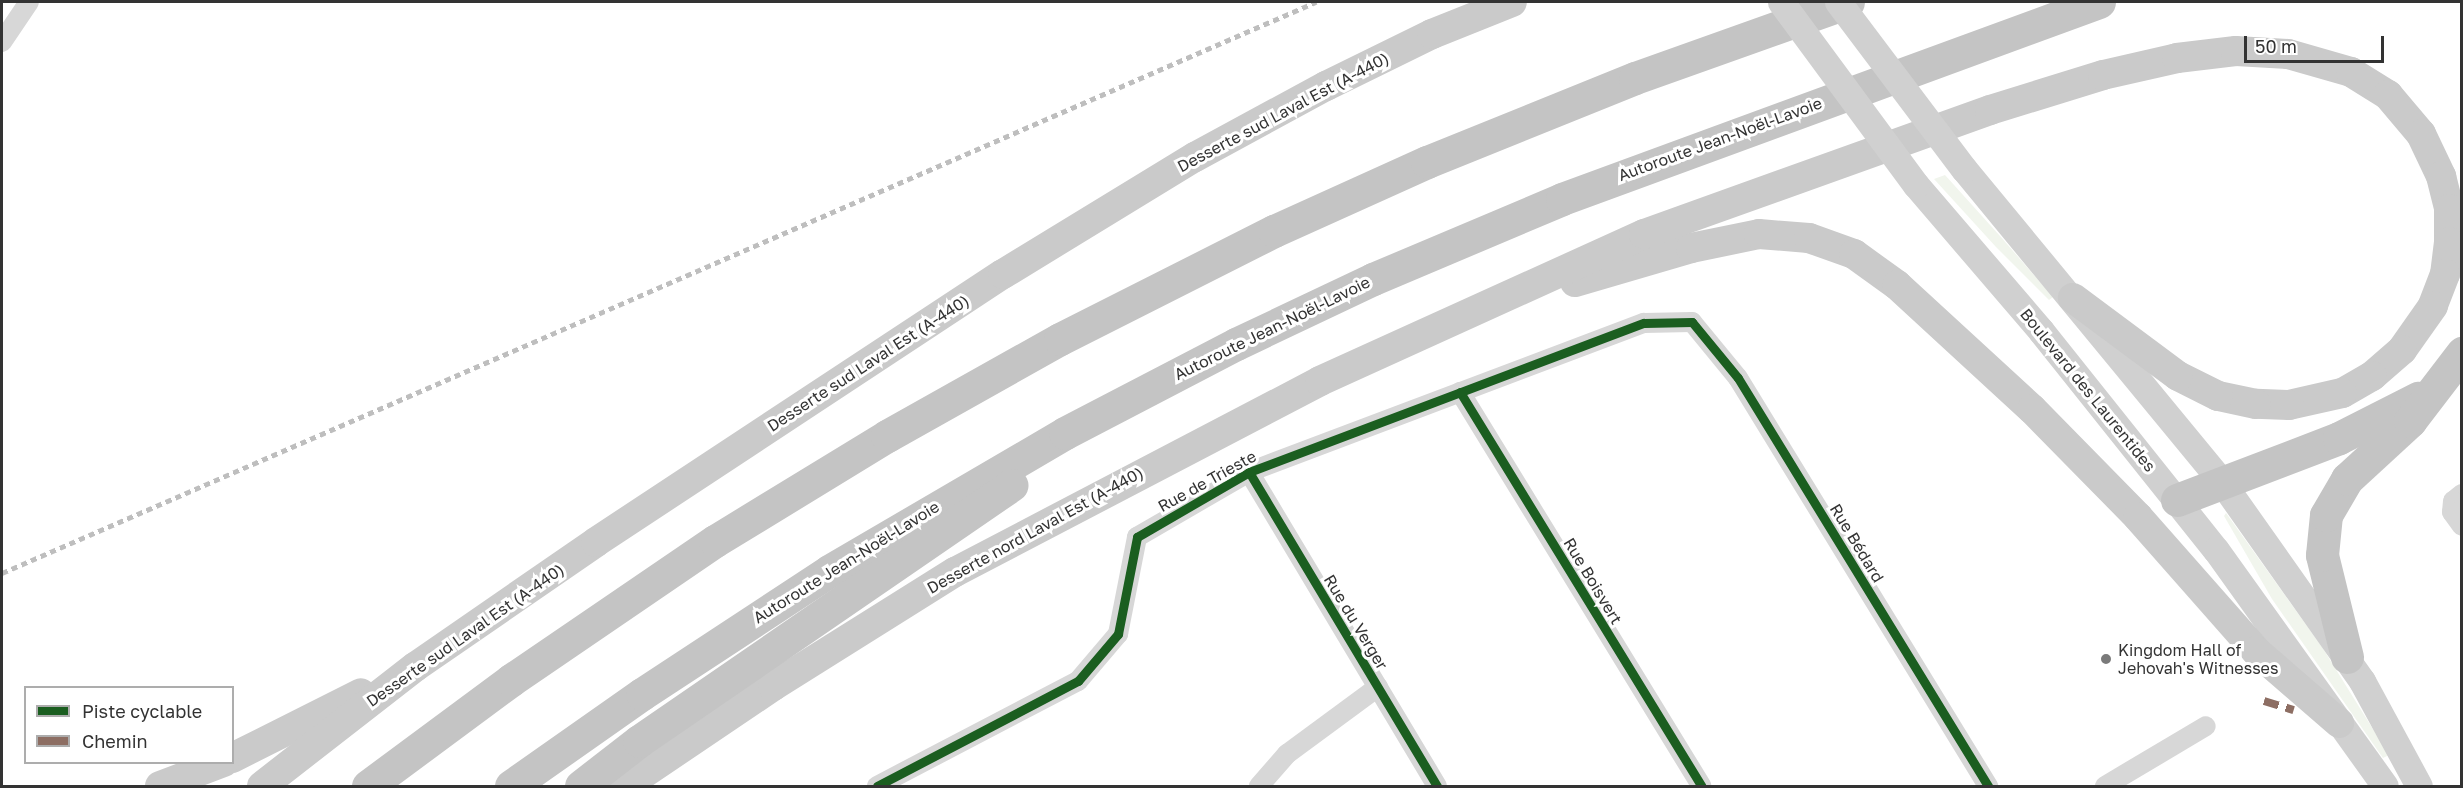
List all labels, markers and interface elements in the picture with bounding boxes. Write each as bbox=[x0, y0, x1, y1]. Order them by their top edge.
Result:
scale bar bbox=[2247, 24, 2386, 62]
text: 50 m bbox=[2255, 35, 2297, 57]
street label: Desserte sud Laval Est (A-440) bbox=[1174, 48, 1392, 176]
street label: Autoroute Jean-Noël-Lavoie bbox=[1615, 93, 1825, 185]
street label: Autoroute Jean-Noël-Lavoie bbox=[1171, 272, 1373, 384]
street label: Desserte sud Laval Est (A-440) bbox=[764, 291, 972, 435]
street label: Boulevard des Laurentides bbox=[2016, 305, 2160, 475]
street label: Rue de Trieste bbox=[1155, 446, 1259, 516]
street label: Desserte nord Laval Est (A-440) bbox=[924, 462, 1146, 598]
street label: Autoroute Jean-Noël-Lavoie bbox=[749, 497, 943, 627]
street label: Rue Bédard bbox=[1826, 500, 1888, 586]
street label: Rue Boisvert bbox=[1560, 534, 1626, 628]
street label: Desserte sud Laval Est (A-440) bbox=[363, 559, 567, 711]
street label: Rue du Verger bbox=[1320, 571, 1392, 673]
place label: Kingdom Hall of Jehovah's Witnesses bbox=[2118, 640, 2278, 678]
marker: Kingdom Hall of Jehovah's Witnesses bbox=[2099, 652, 2113, 666]
legend bbox=[24, 686, 234, 764]
text: Piste cyclable bbox=[82, 700, 202, 722]
text: Chemin bbox=[82, 730, 148, 752]

